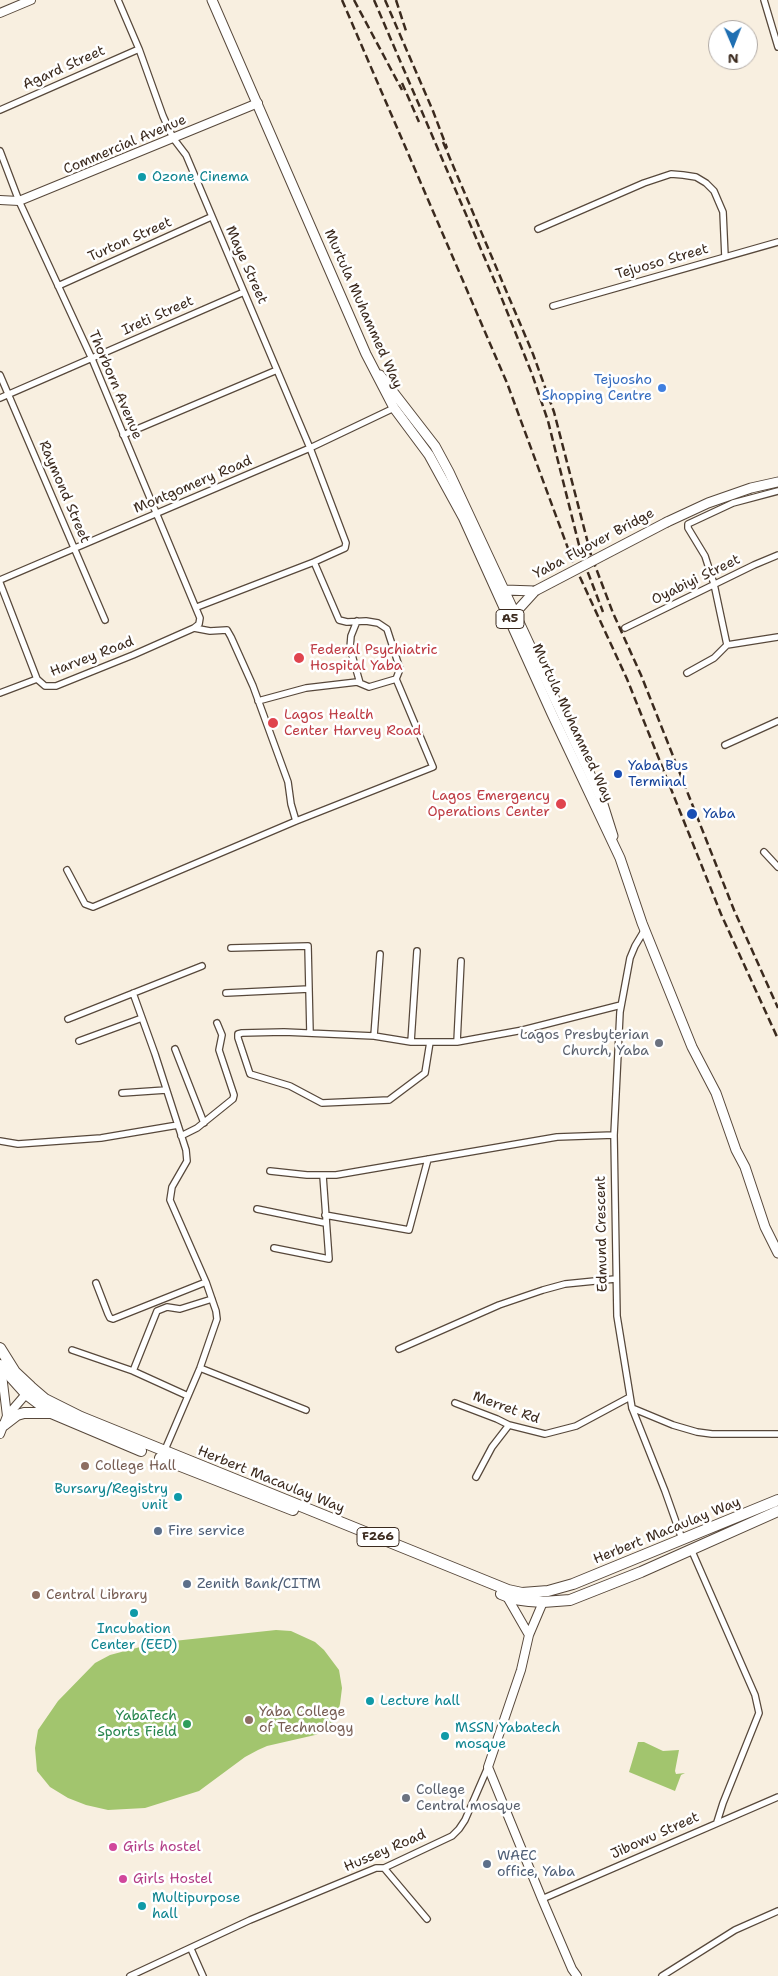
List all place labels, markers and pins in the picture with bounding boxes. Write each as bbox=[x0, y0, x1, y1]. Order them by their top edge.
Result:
place label: Ozone Cinema bbox=[152, 169, 249, 185]
marker: Ozone Cinema bbox=[136, 171, 148, 183]
place label: Tejuosho Shopping Centre bbox=[542, 372, 652, 404]
marker: Tejuosho Shopping Centre bbox=[656, 382, 668, 394]
place label: Federal Psychiatric Hospital Yaba bbox=[310, 642, 438, 674]
marker: Federal Psychiatric Hospital Yaba bbox=[292, 651, 306, 665]
place label: Lagos Health Center Harvey Road bbox=[284, 707, 421, 740]
marker: Lagos Health Center Harvey Road bbox=[266, 716, 280, 730]
place label: Yaba Bus Terminal bbox=[628, 758, 688, 790]
marker: Yaba Bus Terminal bbox=[612, 768, 624, 780]
place label: Lagos Emergency Operations Center bbox=[427, 788, 550, 820]
marker: Lagos Emergency Operations Center bbox=[554, 797, 568, 811]
place label: Yaba bbox=[703, 806, 735, 822]
marker: Yaba bbox=[685, 807, 699, 821]
place label: Lagos Presbyterian Church, Yaba bbox=[520, 1027, 649, 1060]
marker: Lagos Presbyterian Church, Yaba bbox=[653, 1037, 665, 1049]
place label: College Hall bbox=[95, 1458, 176, 1474]
marker: College Hall bbox=[79, 1460, 91, 1472]
place label: Bursary/Registry unit bbox=[54, 1481, 168, 1514]
marker: Bursary/Registry unit bbox=[172, 1491, 184, 1503]
place label: Fire service bbox=[168, 1523, 245, 1539]
marker: Fire service bbox=[152, 1525, 164, 1537]
place label: Zenith Bank/CITM bbox=[197, 1576, 321, 1592]
marker: Zenith Bank/CITM bbox=[181, 1578, 193, 1590]
place label: Central Library bbox=[46, 1587, 148, 1603]
marker: Central Library bbox=[30, 1589, 42, 1601]
marker: Incubation Center (EED) bbox=[128, 1607, 140, 1619]
place label: Incubation Center (EED) bbox=[91, 1621, 177, 1654]
place label: Lecture hall bbox=[380, 1693, 460, 1709]
marker: Lecture hall bbox=[364, 1695, 376, 1707]
place label: Yaba College of Technology bbox=[259, 1704, 353, 1736]
place label: YabaTech Sports Field bbox=[97, 1708, 177, 1740]
marker: Yaba College of Technology bbox=[243, 1714, 255, 1726]
marker: YabaTech Sports Field bbox=[181, 1718, 193, 1730]
place label: MSSN Yabatech mosque bbox=[455, 1720, 560, 1752]
marker: MSSN Yabatech mosque bbox=[439, 1730, 451, 1742]
place label: College Central mosque bbox=[416, 1782, 521, 1814]
marker: College Central mosque bbox=[400, 1792, 412, 1804]
place label: Girls hostel bbox=[123, 1839, 201, 1855]
marker: Girls hostel bbox=[107, 1841, 119, 1853]
place label: WAEC office, Yaba bbox=[497, 1848, 575, 1880]
marker: WAEC office, Yaba bbox=[481, 1858, 493, 1870]
place label: Girls Hostel bbox=[133, 1871, 212, 1887]
marker: Girls Hostel bbox=[117, 1873, 129, 1885]
place label: Multipurpose hall bbox=[152, 1890, 240, 1922]
marker: Multipurpose hall bbox=[136, 1900, 148, 1912]

